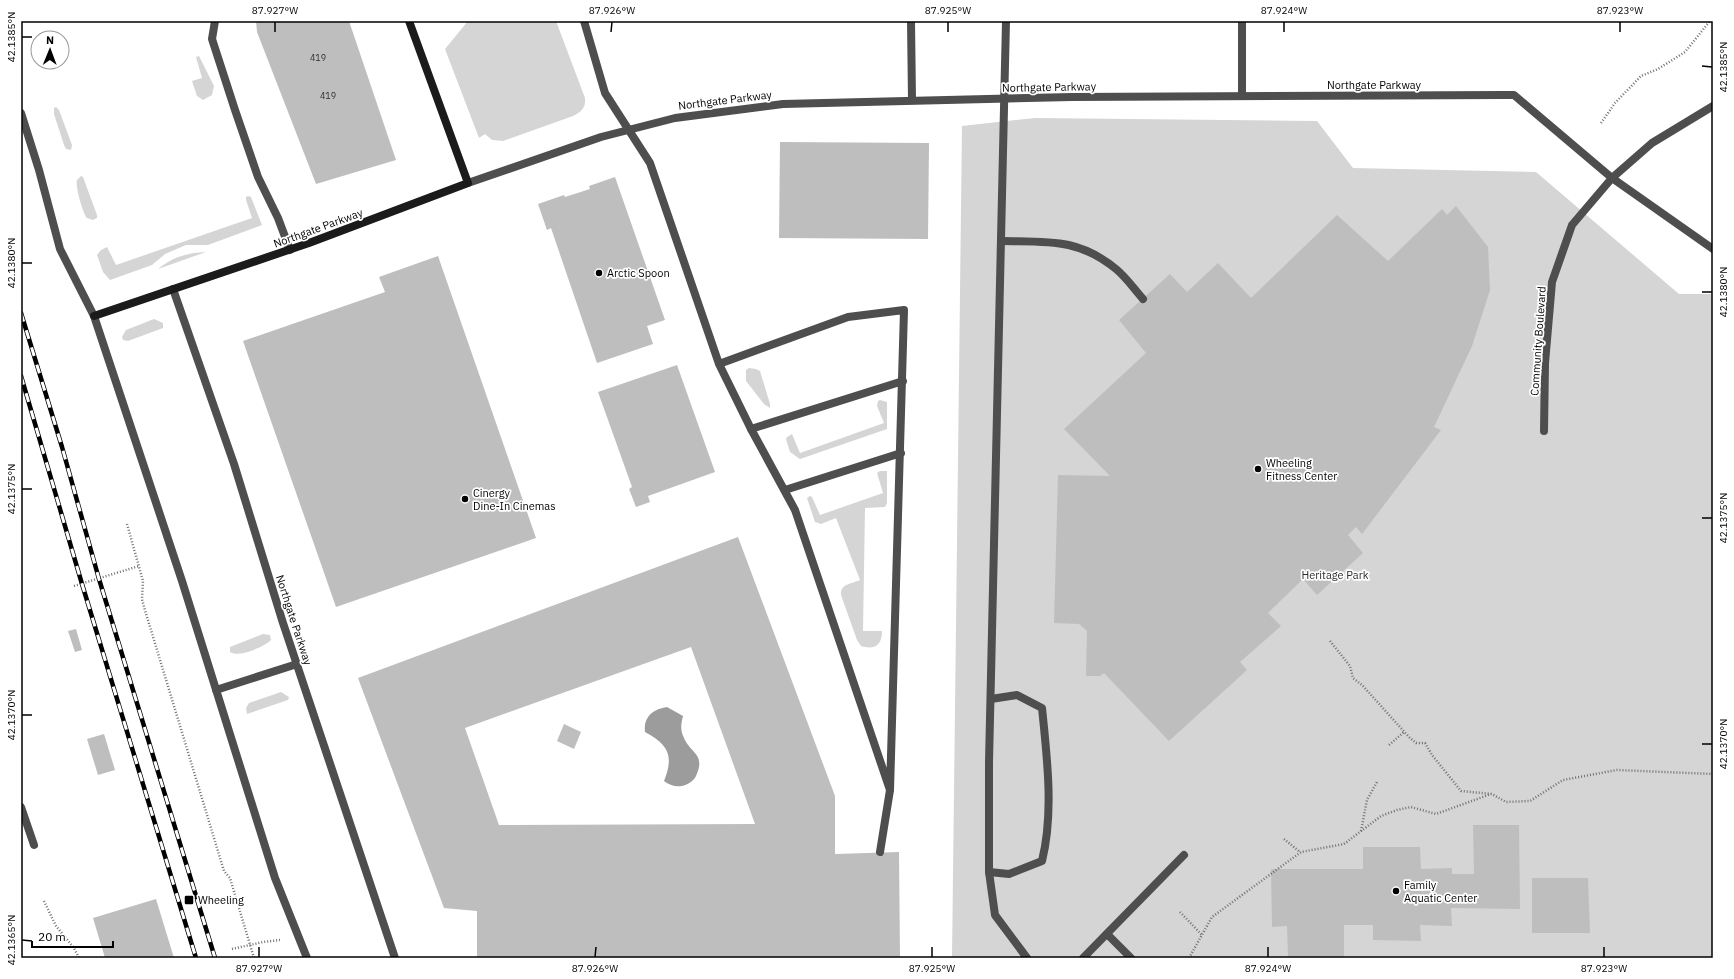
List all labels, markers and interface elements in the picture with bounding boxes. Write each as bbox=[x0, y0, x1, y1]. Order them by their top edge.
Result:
text: 87.927°W bbox=[252, 4, 298, 17]
text: 87.926°W bbox=[589, 4, 635, 17]
text: 87.925°W bbox=[925, 4, 971, 17]
text: 87.924°W bbox=[1261, 4, 1307, 17]
text: 87.923°W bbox=[1597, 4, 1643, 17]
text: 42.1385°N bbox=[5, 12, 18, 62]
north arrow bbox=[30, 30, 70, 70]
text: N bbox=[46, 33, 54, 47]
text: 42.1385°N bbox=[1717, 42, 1730, 92]
house number: 419 bbox=[310, 52, 326, 63]
street label: Northgate Parkway bbox=[1327, 78, 1422, 92]
street label: Northgate Parkway bbox=[1002, 79, 1097, 95]
street label: Northgate Parkway bbox=[677, 87, 773, 113]
house number: 419 bbox=[320, 90, 336, 101]
street label: Northgate Parkway bbox=[271, 205, 365, 251]
text: 42.1380°N bbox=[5, 238, 18, 288]
place label: Arctic Spoon bbox=[607, 266, 670, 280]
text: 42.1380°N bbox=[1717, 267, 1730, 317]
marker: Arctic Spoon bbox=[594, 268, 604, 278]
street label: Community Boulevard bbox=[1527, 286, 1549, 396]
place label: Wheeling Fitness Center bbox=[1266, 456, 1337, 483]
text: 42.1375°N bbox=[5, 464, 18, 514]
marker: Wheeling Fitness Center bbox=[1253, 464, 1263, 474]
place label: Cinergy Dine-In Cinemas bbox=[473, 486, 556, 513]
text: 42.1375°N bbox=[1717, 493, 1730, 543]
marker: Cinergy Dine-In Cinemas bbox=[460, 494, 470, 504]
park label: Heritage Park bbox=[1302, 568, 1369, 582]
street label: Northgate Parkway bbox=[273, 573, 315, 667]
text: 42.1370°N bbox=[5, 690, 18, 740]
text: 42.1370°N bbox=[1717, 719, 1730, 769]
place label: Family Aquatic Center bbox=[1404, 878, 1477, 905]
marker: Family Aquatic Center bbox=[1391, 886, 1401, 896]
place label: Wheeling bbox=[198, 893, 244, 907]
marker: Wheeling bbox=[183, 894, 195, 906]
text: 42.1365°N bbox=[5, 915, 18, 965]
scale bar bbox=[32, 923, 113, 949]
text: 20 m bbox=[38, 929, 66, 944]
text: 87.927°W bbox=[236, 962, 282, 975]
text: 87.926°W bbox=[572, 962, 618, 975]
text: 87.925°W bbox=[909, 962, 955, 975]
text: 87.924°W bbox=[1245, 962, 1291, 975]
text: 87.923°W bbox=[1581, 962, 1627, 975]

